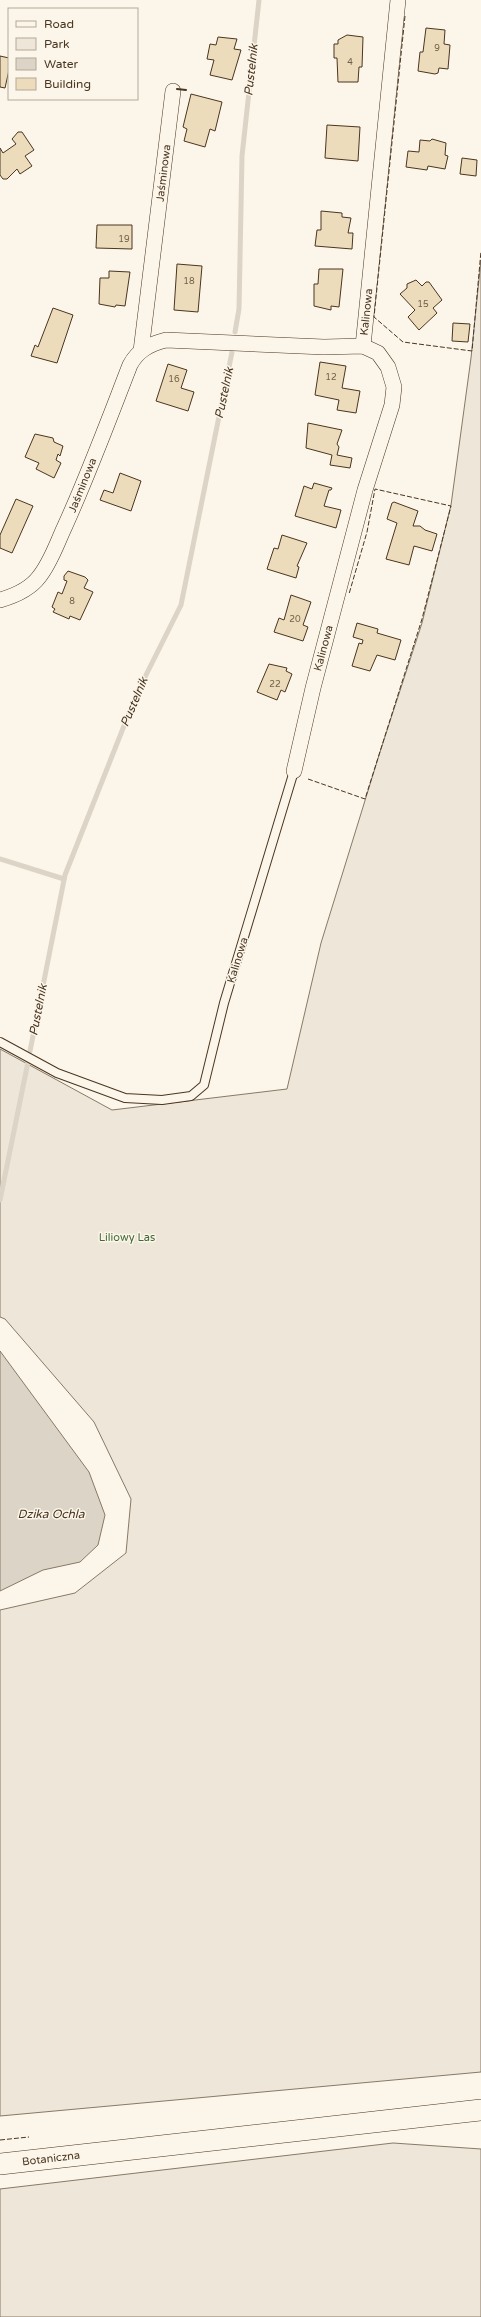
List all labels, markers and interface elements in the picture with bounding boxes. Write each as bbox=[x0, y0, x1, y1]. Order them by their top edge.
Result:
legend bbox=[8, 8, 138, 100]
text: Road bbox=[44, 17, 74, 31]
text: Park bbox=[44, 37, 70, 51]
water label: Pustelnik bbox=[241, 42, 261, 97]
house number: 9 bbox=[434, 43, 440, 54]
text: Water bbox=[44, 57, 79, 71]
house number: 4 bbox=[347, 57, 353, 68]
text: Building bbox=[44, 77, 91, 91]
street label: Jaśminowa bbox=[154, 144, 173, 202]
house number: 19 bbox=[118, 234, 130, 245]
house number: 18 bbox=[183, 276, 195, 287]
street label: Kalinowa bbox=[358, 288, 375, 336]
house number: 15 bbox=[417, 299, 429, 310]
water label: Pustelnik bbox=[212, 365, 237, 420]
house number: 12 bbox=[325, 372, 337, 383]
house number: 16 bbox=[168, 374, 180, 385]
street label: Jaśminowa bbox=[66, 456, 99, 514]
house number: 8 bbox=[69, 596, 75, 607]
house number: 20 bbox=[289, 614, 301, 625]
street label: Kalinowa bbox=[311, 624, 336, 673]
water label: Pustelnik bbox=[117, 674, 151, 729]
house number: 22 bbox=[269, 679, 281, 690]
street label: Kalinowa bbox=[224, 936, 251, 985]
water label: Pustelnik bbox=[26, 982, 50, 1037]
park label: Liliowy Las bbox=[99, 1231, 155, 1244]
water label: Dzika Ochla bbox=[17, 1507, 85, 1521]
street label: Botaniczna bbox=[21, 2148, 81, 2168]

